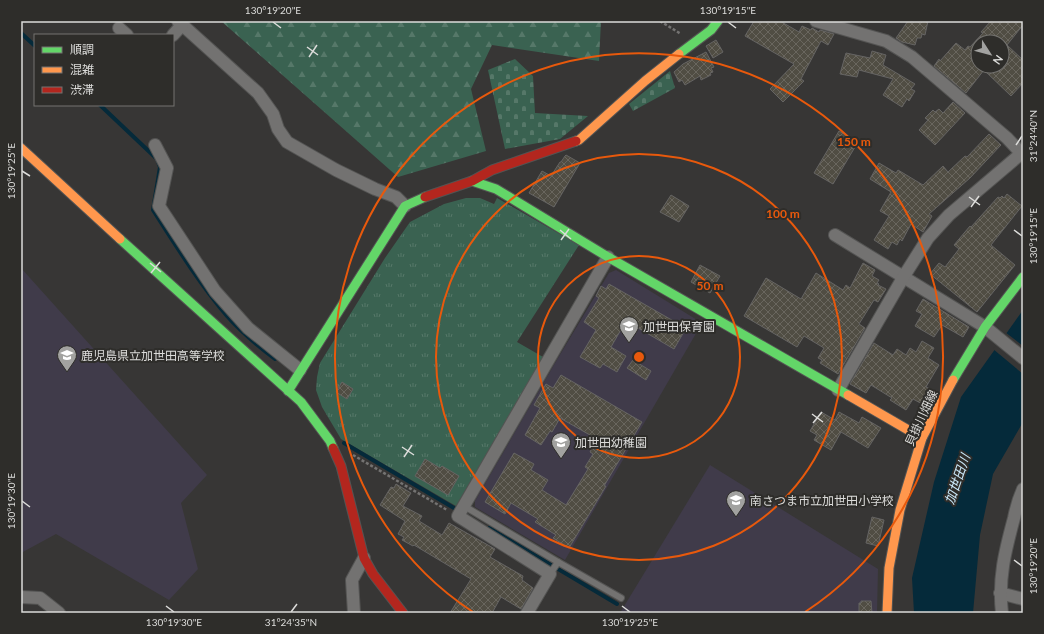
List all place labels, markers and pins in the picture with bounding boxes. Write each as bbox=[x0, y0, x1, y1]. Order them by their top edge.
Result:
school or university icon: 加世田保育園 bbox=[618, 315, 640, 343]
place label: 加世田保育園 bbox=[643, 319, 715, 334]
school or university icon: 鹿児島県立加世田高等学校 bbox=[56, 344, 78, 372]
place label: 鹿児島県立加世田高等学校 bbox=[81, 348, 225, 363]
centre of rings bbox=[632, 350, 646, 364]
school or university icon: 加世田幼稚園 bbox=[550, 431, 572, 459]
place label: 加世田幼稚園 bbox=[575, 435, 647, 450]
school or university icon: 南さつま市立加世田小学校 bbox=[725, 489, 747, 517]
place label: 南さつま市立加世田小学校 bbox=[750, 493, 894, 508]

